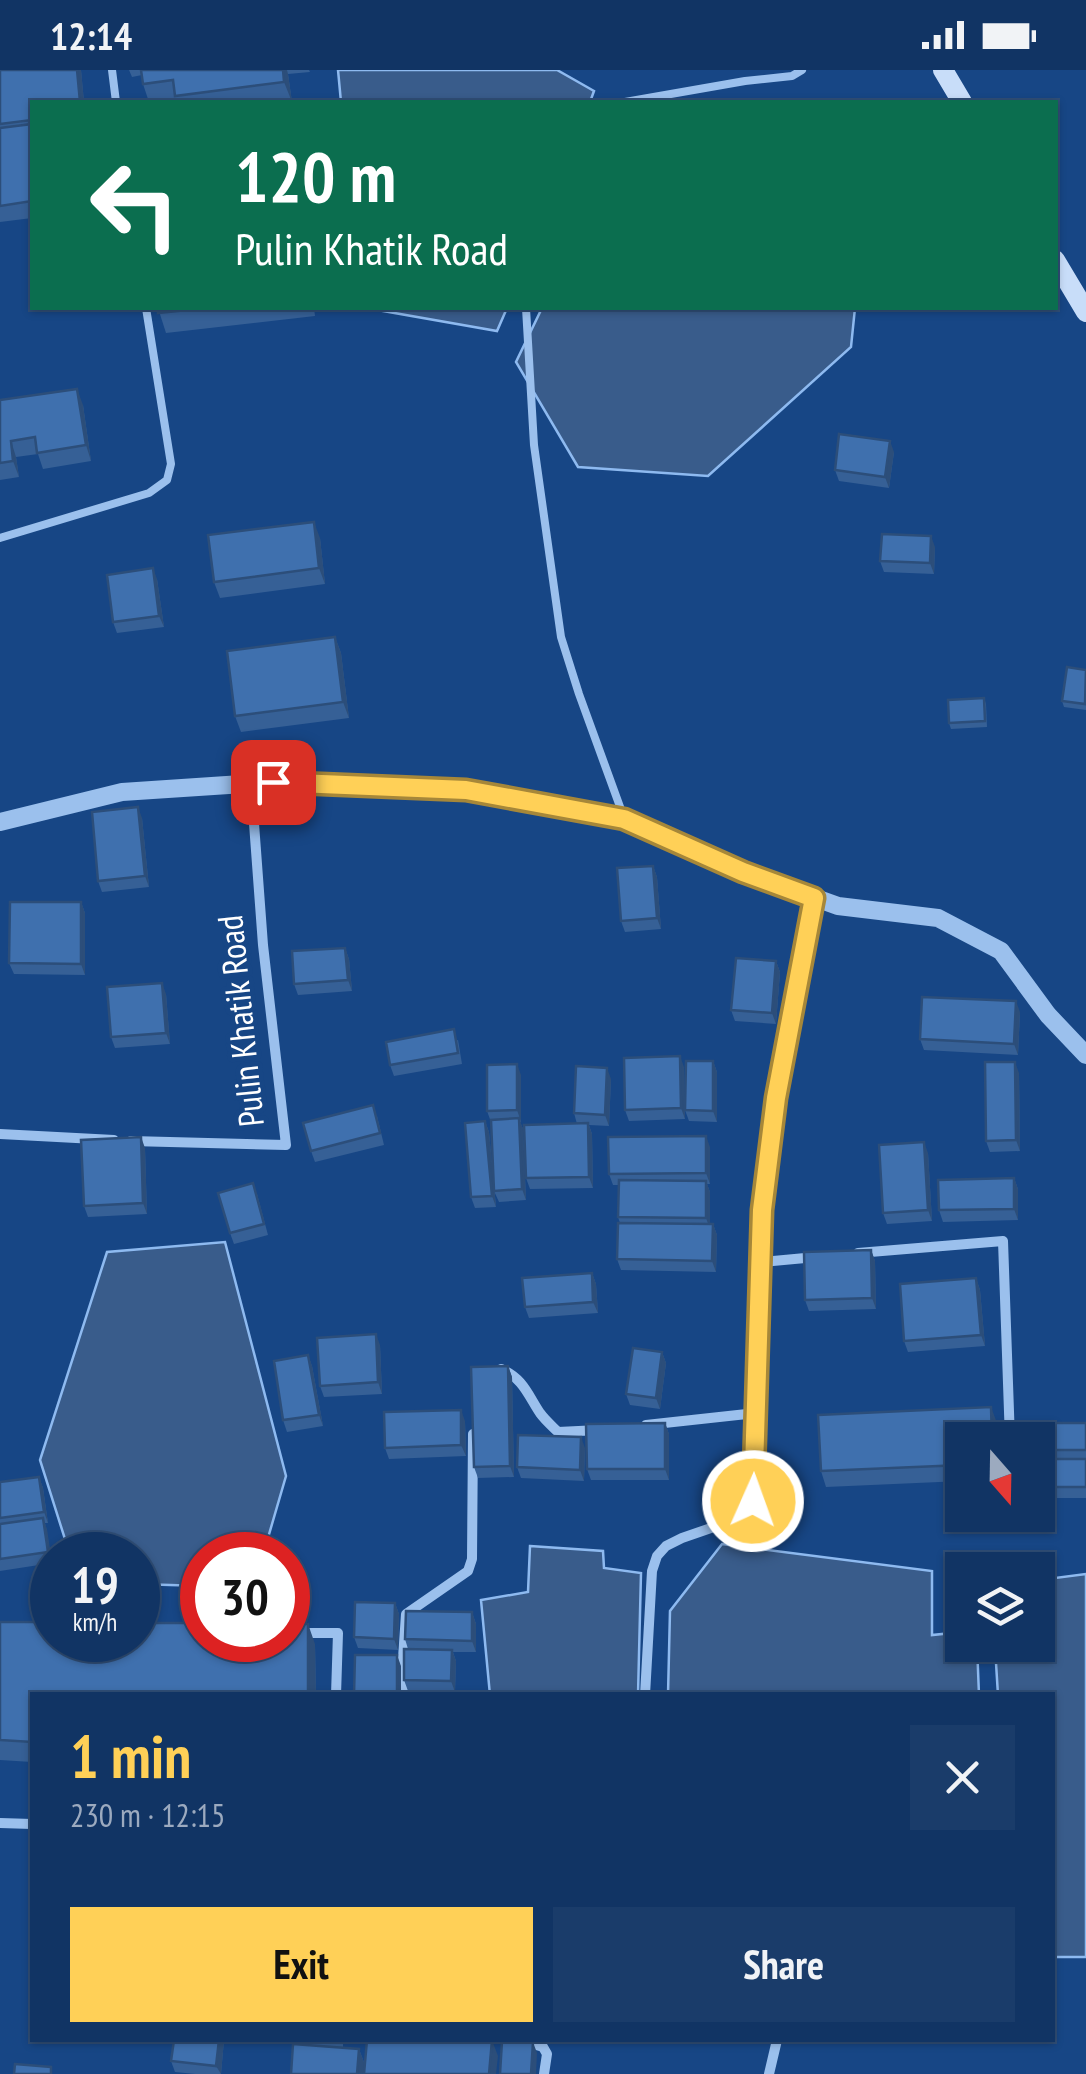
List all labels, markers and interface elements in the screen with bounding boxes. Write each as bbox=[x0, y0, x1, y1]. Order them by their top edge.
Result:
text: 12:14 bbox=[50, 11, 132, 60]
text: 120 m bbox=[235, 131, 396, 221]
icon: left bbox=[70, 140, 200, 270]
text: Pulin Khatik Road bbox=[235, 219, 508, 277]
pin bbox=[231, 740, 316, 825]
icon: arrive bbox=[246, 755, 301, 810]
street label: Pulin Khatik Road bbox=[206, 913, 274, 1129]
north arrow bbox=[945, 1422, 1055, 1532]
map controls bbox=[945, 1422, 1055, 1662]
position arrow bbox=[701, 1449, 805, 1553]
speed limit sign: 30 bbox=[180, 1532, 310, 1662]
text: 19 bbox=[71, 1552, 119, 1617]
button: layers bbox=[945, 1552, 1055, 1662]
text: km/h bbox=[73, 1606, 117, 1638]
text: 1 min bbox=[70, 1717, 191, 1795]
button: close bbox=[910, 1725, 1015, 1830]
text: 230 m · 12:15 bbox=[70, 1794, 225, 1836]
button: Exit bbox=[70, 1907, 533, 2022]
button: Share bbox=[553, 1907, 1015, 2022]

